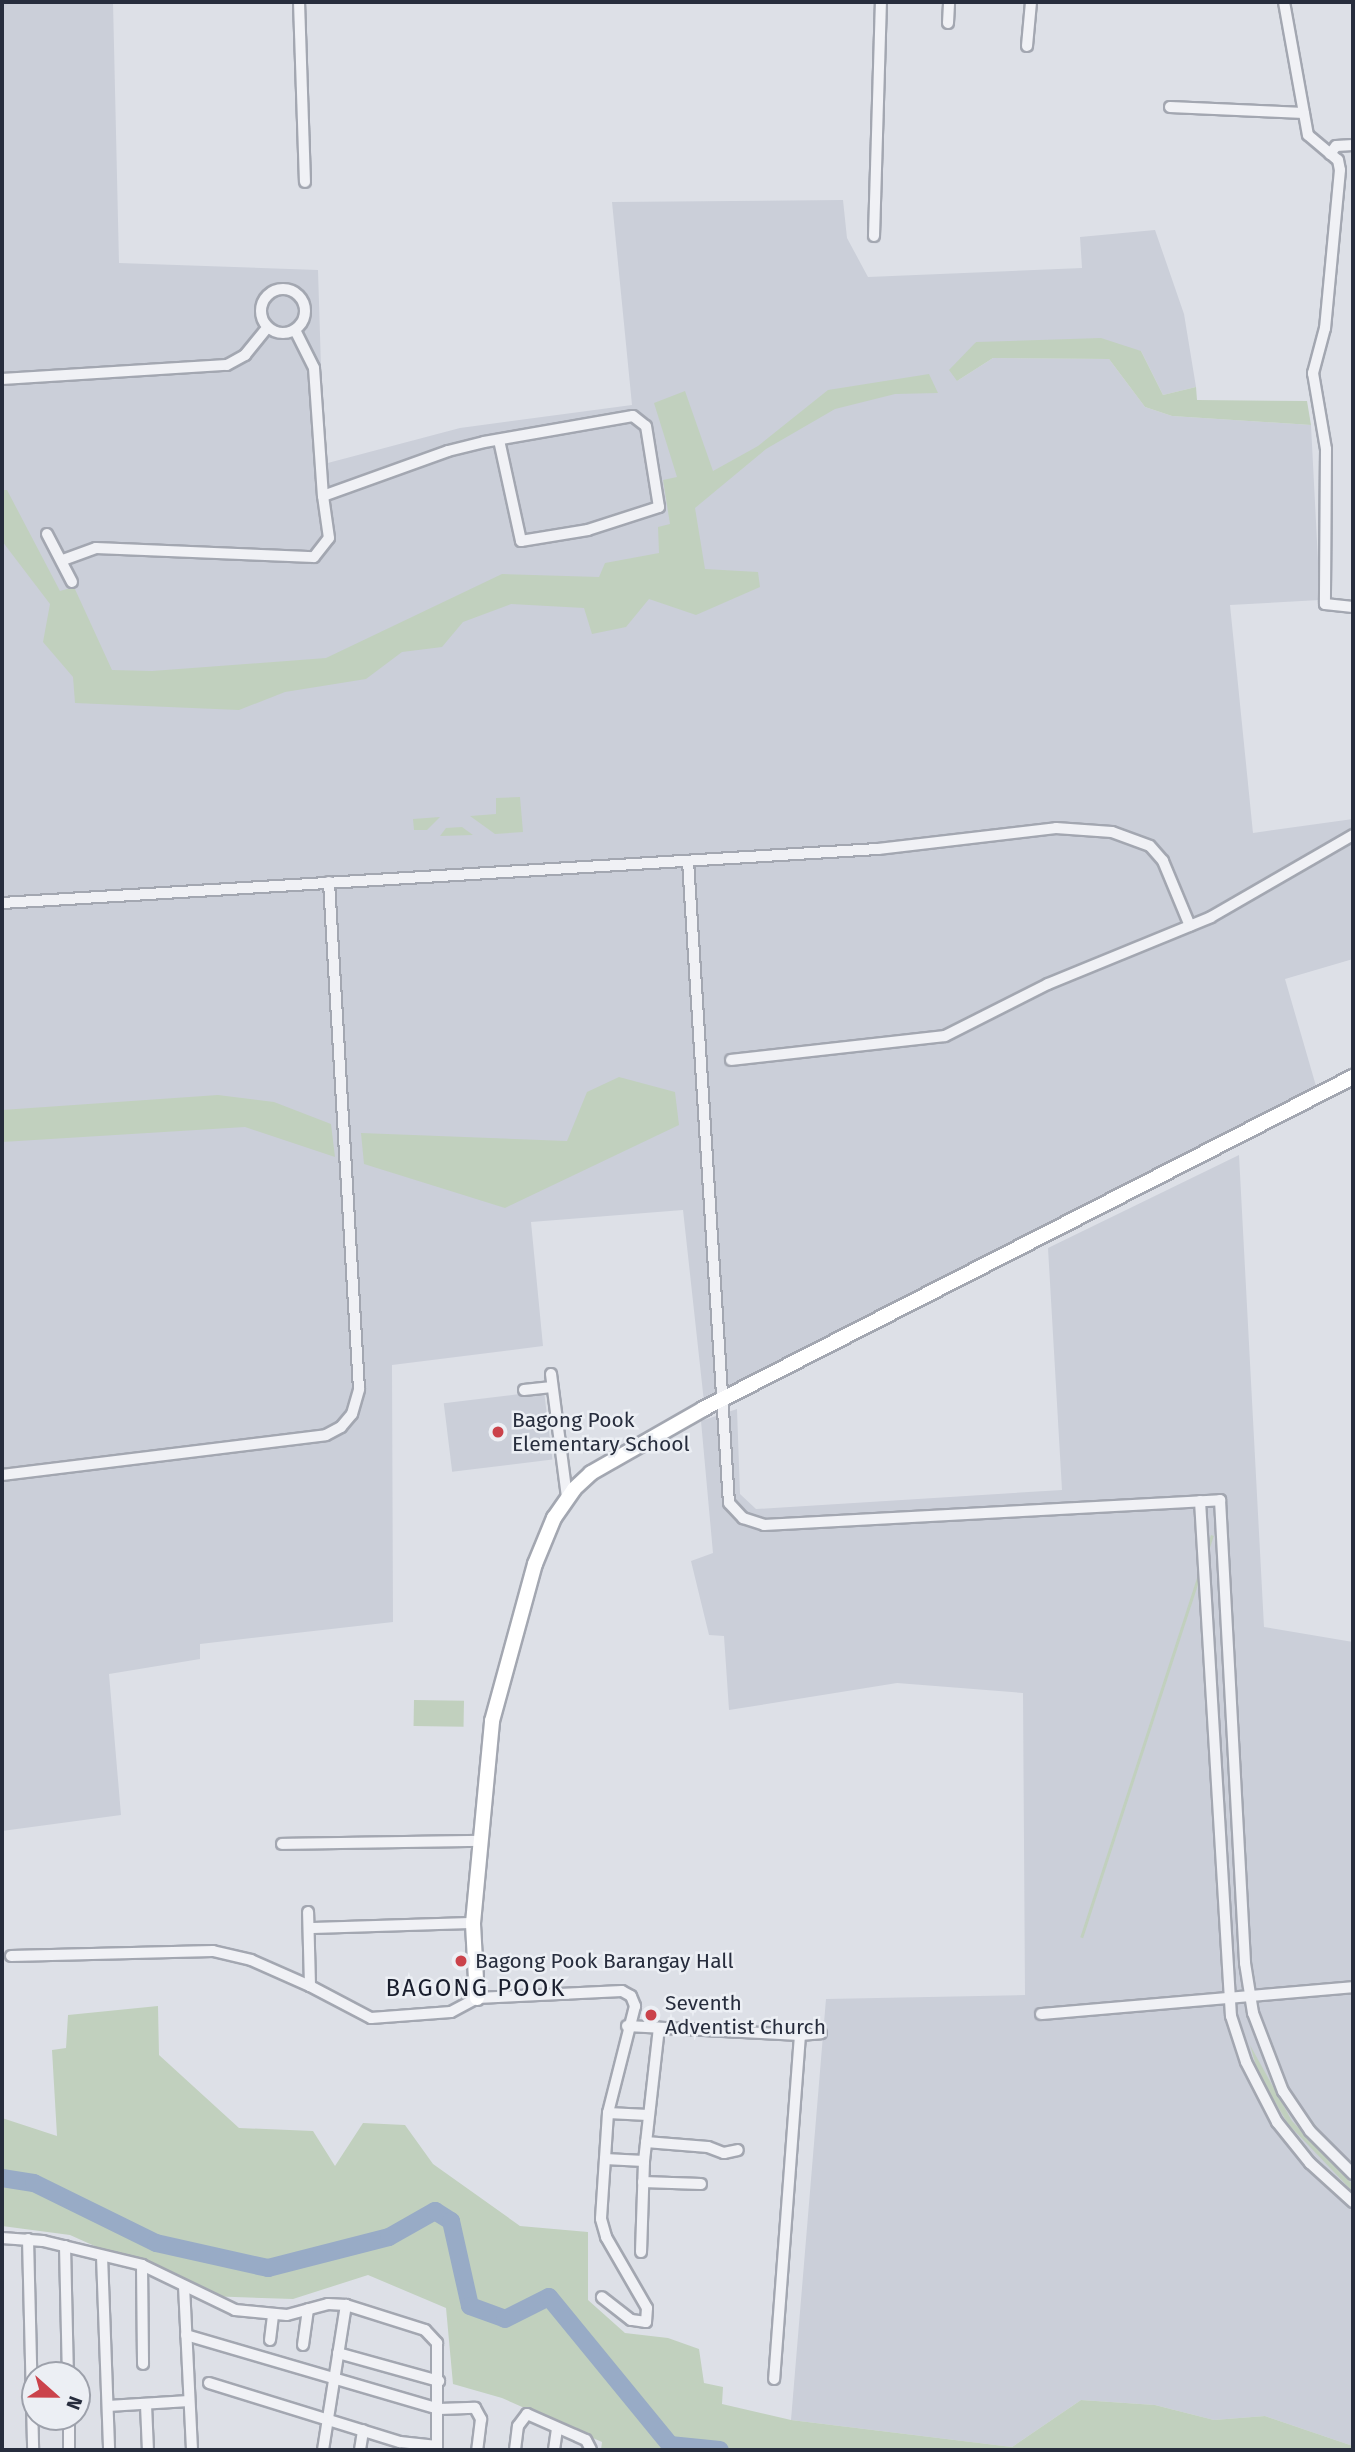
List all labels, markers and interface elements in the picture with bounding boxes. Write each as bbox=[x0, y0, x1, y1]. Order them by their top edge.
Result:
place label: Bagong Pook Elementary School bbox=[512, 1407, 690, 1457]
marker: Bagong Pook Elementary School bbox=[490, 1424, 506, 1440]
place label: Bagong Pook Barangay Hall bbox=[475, 1948, 734, 1974]
marker: Bagong Pook Barangay Hall bbox=[453, 1953, 469, 1969]
district label: BAGONG POOK bbox=[387, 1975, 565, 2003]
place label: Seventh Adventist Church bbox=[665, 1990, 826, 2040]
marker: Seventh Adventist Church bbox=[643, 2007, 659, 2023]
north arrow bbox=[21, 2361, 91, 2431]
text: N bbox=[61, 2393, 87, 2413]

